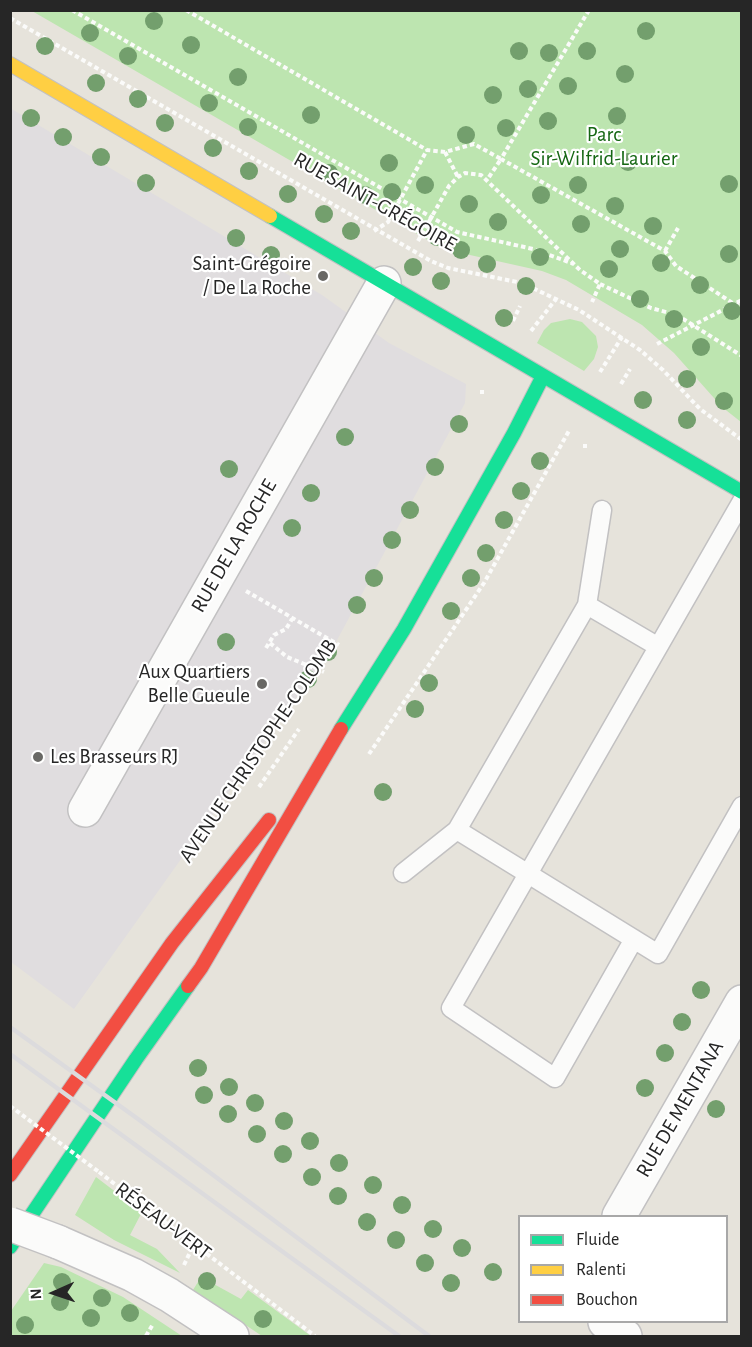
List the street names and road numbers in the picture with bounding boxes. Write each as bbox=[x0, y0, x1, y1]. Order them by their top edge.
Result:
street label: RUE SAINT-GRÉGOIRE bbox=[289, 147, 461, 257]
street label: RUE DE LA ROCHE bbox=[186, 475, 282, 617]
street label: AVENUE CHRISTOPHE-COLOMB bbox=[174, 634, 342, 868]
street label: RUE DE MENTANA bbox=[631, 1036, 729, 1182]
street label: RÉSEAU-VERT bbox=[110, 1177, 216, 1265]

